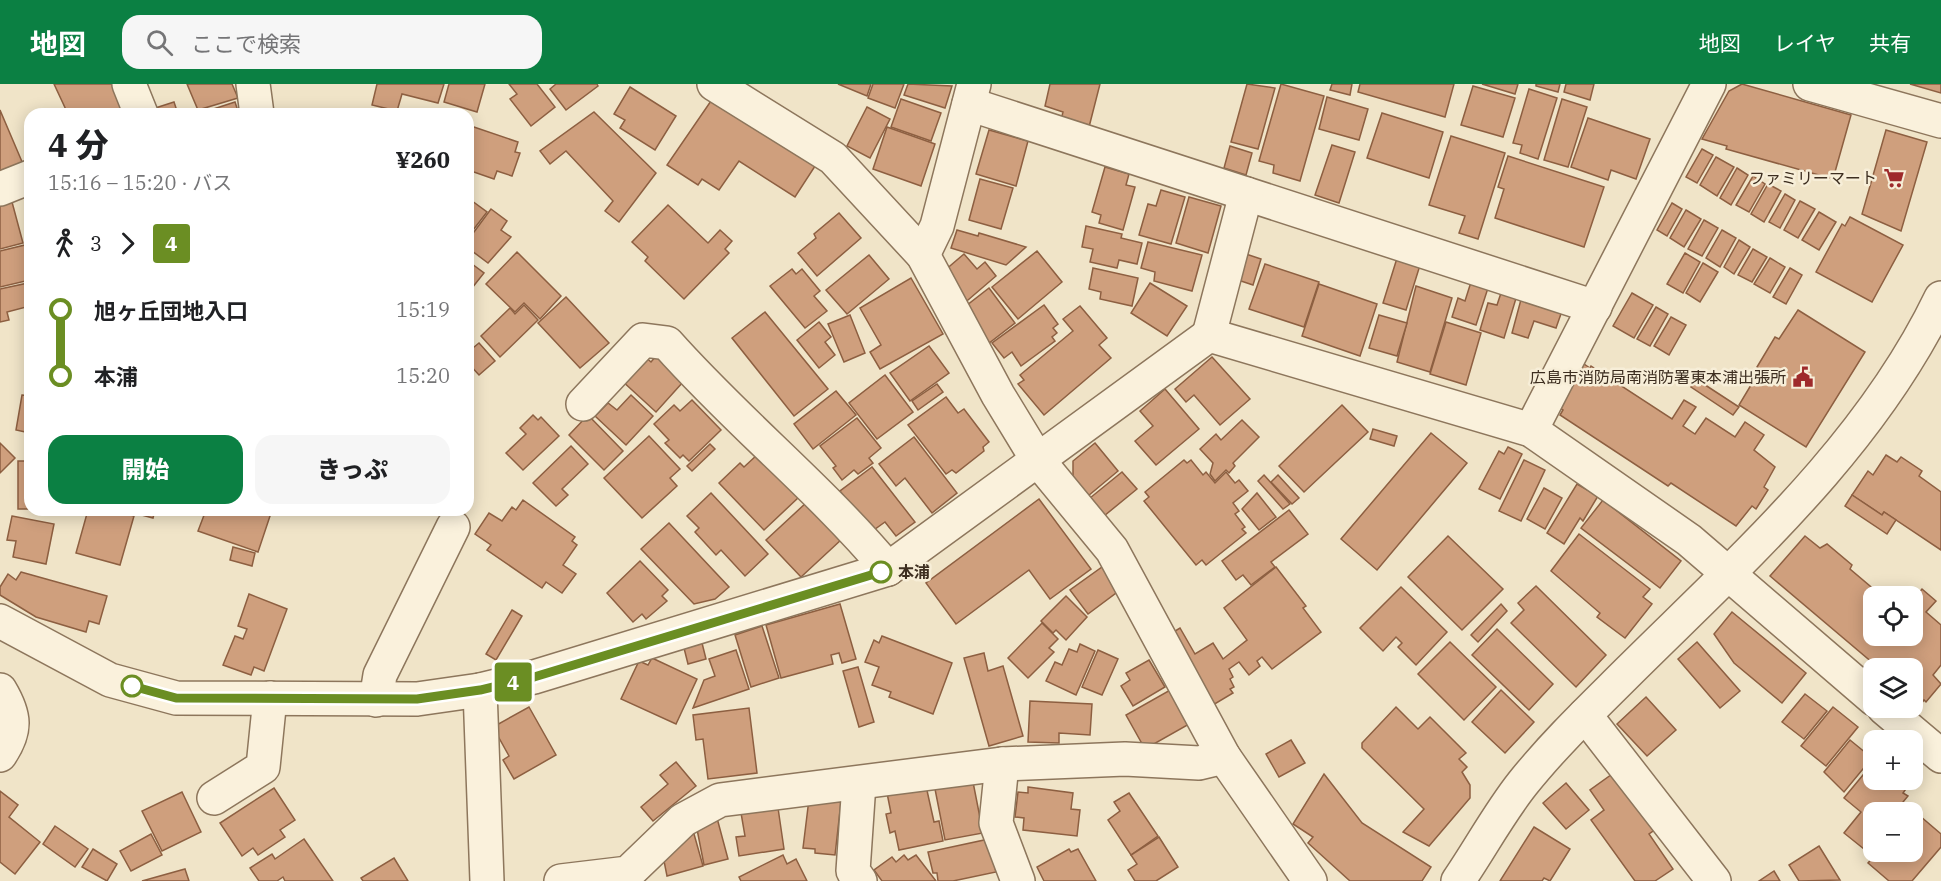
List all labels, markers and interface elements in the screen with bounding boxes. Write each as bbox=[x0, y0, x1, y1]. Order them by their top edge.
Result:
search box bbox=[122, 15, 542, 69]
text: 地図 bbox=[30, 25, 86, 62]
icon: search bbox=[143, 26, 176, 59]
text: ここで検索 bbox=[191, 29, 301, 58]
text: 地図 bbox=[1699, 29, 1741, 57]
text: レイヤ bbox=[1774, 29, 1836, 57]
text: 共有 bbox=[1869, 29, 1911, 57]
text: 4 分 bbox=[48, 123, 108, 166]
text: ¥260 bbox=[395, 145, 450, 174]
supermarket icon: ファミリーマート bbox=[1882, 166, 1906, 190]
place label: ファミリーマート bbox=[1749, 168, 1877, 188]
text: 15:16 – 15:20 · バス bbox=[48, 169, 232, 196]
icon: walk bbox=[48, 227, 81, 260]
icon: forward bbox=[111, 227, 144, 260]
text: 4 bbox=[165, 229, 178, 257]
text: 3 bbox=[90, 230, 102, 257]
text: 旭ヶ丘団地入口 bbox=[94, 296, 248, 325]
text: 15:19 bbox=[396, 296, 450, 323]
text: 本浦 bbox=[94, 362, 138, 391]
text: 15:20 bbox=[396, 362, 450, 389]
public building icon: 広島市消防局南消防署東本浦出張所 bbox=[1791, 365, 1815, 389]
place label: 広島市消防局南消防署東本浦出張所 bbox=[1530, 367, 1786, 387]
button: 開始 bbox=[48, 435, 243, 504]
button: きっぷ bbox=[255, 435, 450, 504]
marker: 本浦 bbox=[870, 561, 892, 583]
place label: 本浦 bbox=[898, 562, 930, 582]
map controls bbox=[1863, 586, 1923, 862]
button: locate bbox=[1863, 586, 1923, 646]
button: layers bbox=[1863, 658, 1923, 718]
line badge: 4 bbox=[494, 662, 532, 702]
text: 4 bbox=[507, 668, 519, 696]
unlabelled marker bbox=[121, 675, 143, 697]
button: + bbox=[1863, 730, 1923, 790]
button: − bbox=[1863, 802, 1923, 862]

